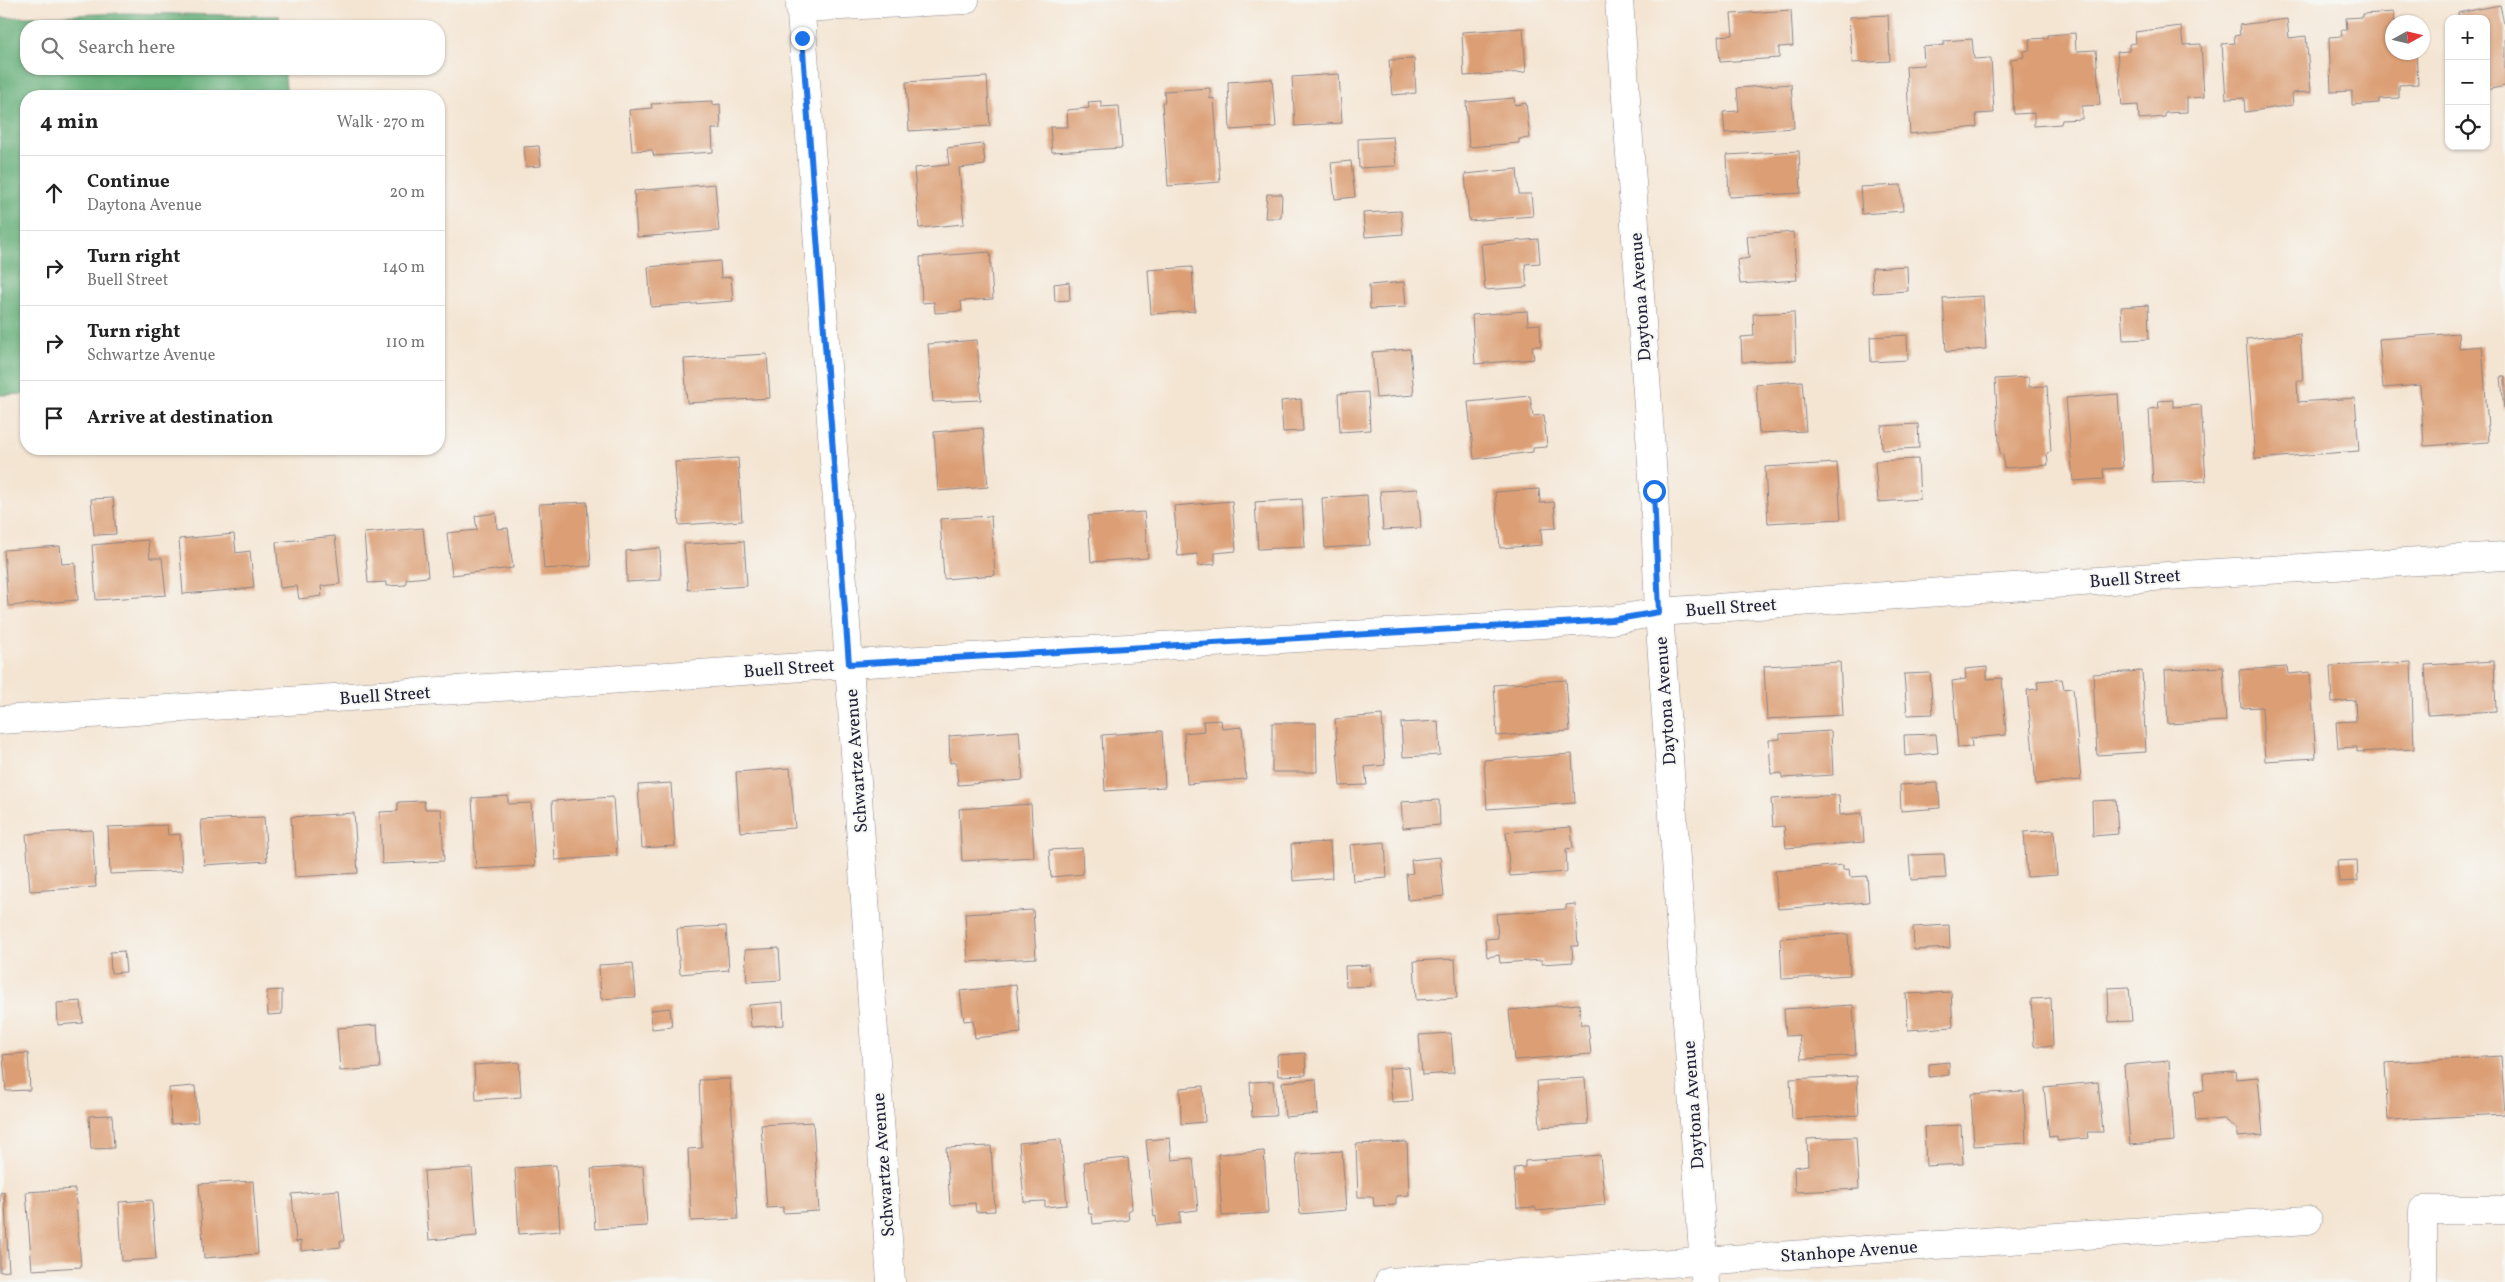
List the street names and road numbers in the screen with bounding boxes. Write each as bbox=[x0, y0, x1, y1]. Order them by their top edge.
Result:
street label: Daytona Avenue bbox=[1625, 232, 1658, 362]
street label: Buell Street bbox=[2089, 564, 2182, 595]
street label: Buell Street bbox=[1685, 593, 1778, 624]
street label: Daytona Avenue bbox=[1650, 636, 1683, 766]
street label: Buell Street bbox=[743, 654, 836, 685]
street label: Buell Street bbox=[339, 681, 432, 712]
street label: Schwartze Avenue bbox=[840, 688, 875, 834]
street label: Daytona Avenue bbox=[1678, 1040, 1711, 1170]
street label: Schwartze Avenue bbox=[867, 1092, 902, 1238]
street label: Stanhope Avenue bbox=[1780, 1235, 1919, 1270]

